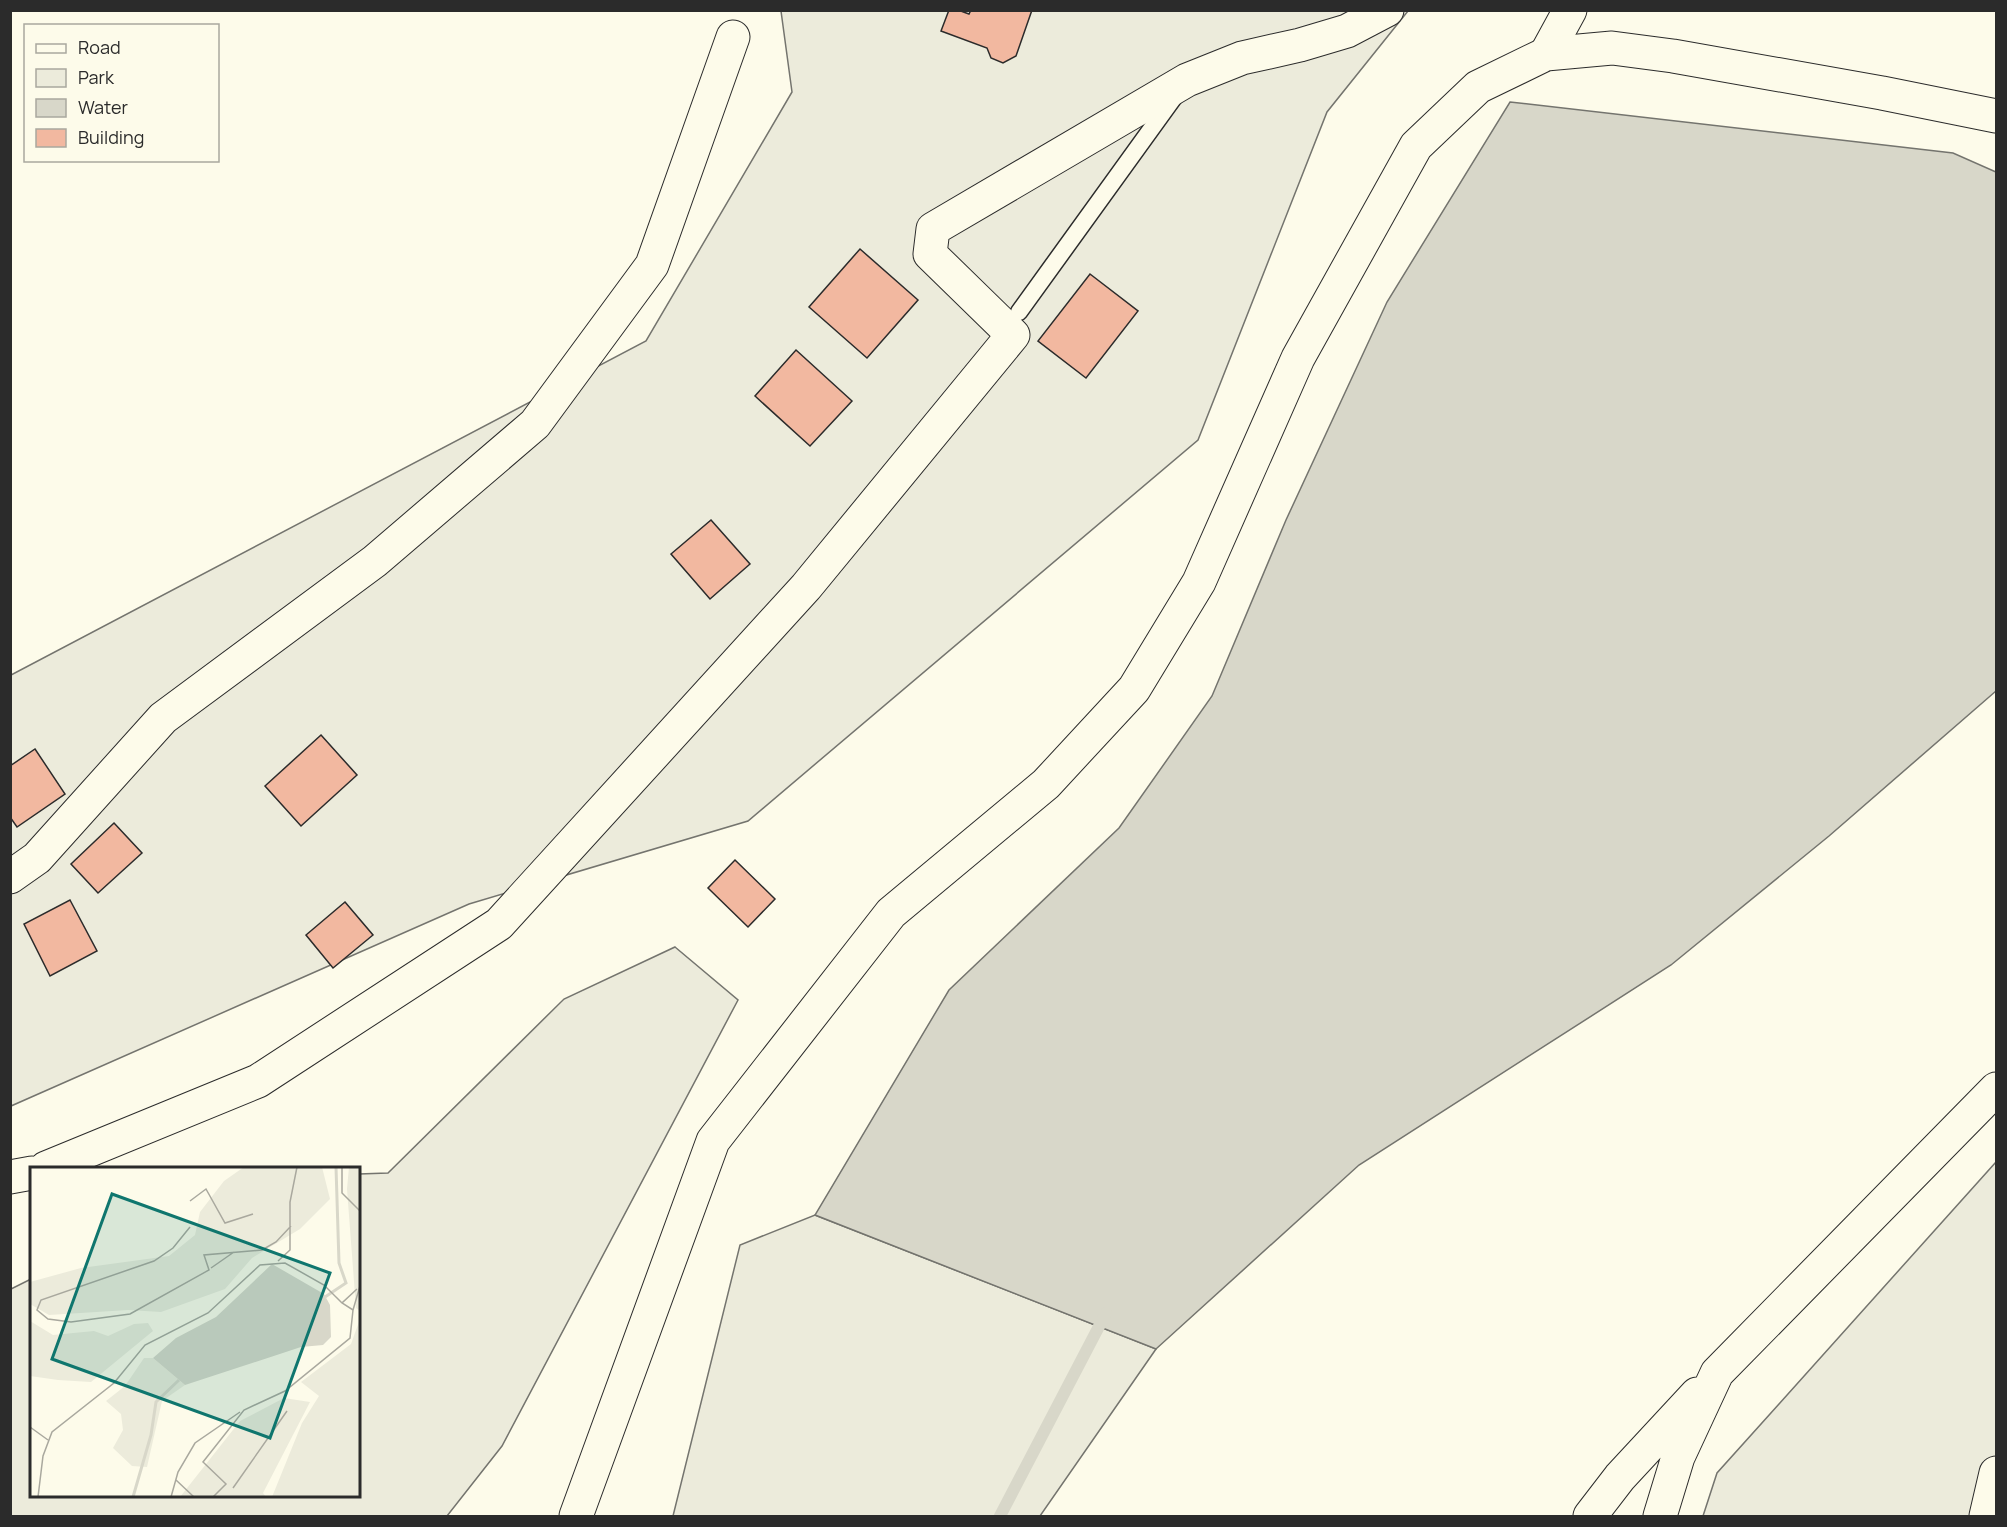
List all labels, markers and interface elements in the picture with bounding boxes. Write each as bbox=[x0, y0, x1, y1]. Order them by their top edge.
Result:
legend bbox=[24, 24, 219, 162]
text: Road bbox=[78, 35, 121, 59]
text: Park bbox=[78, 65, 115, 89]
text: Water bbox=[78, 95, 128, 119]
text: Building bbox=[78, 125, 144, 149]
inset map bbox=[30, 1167, 360, 1497]

